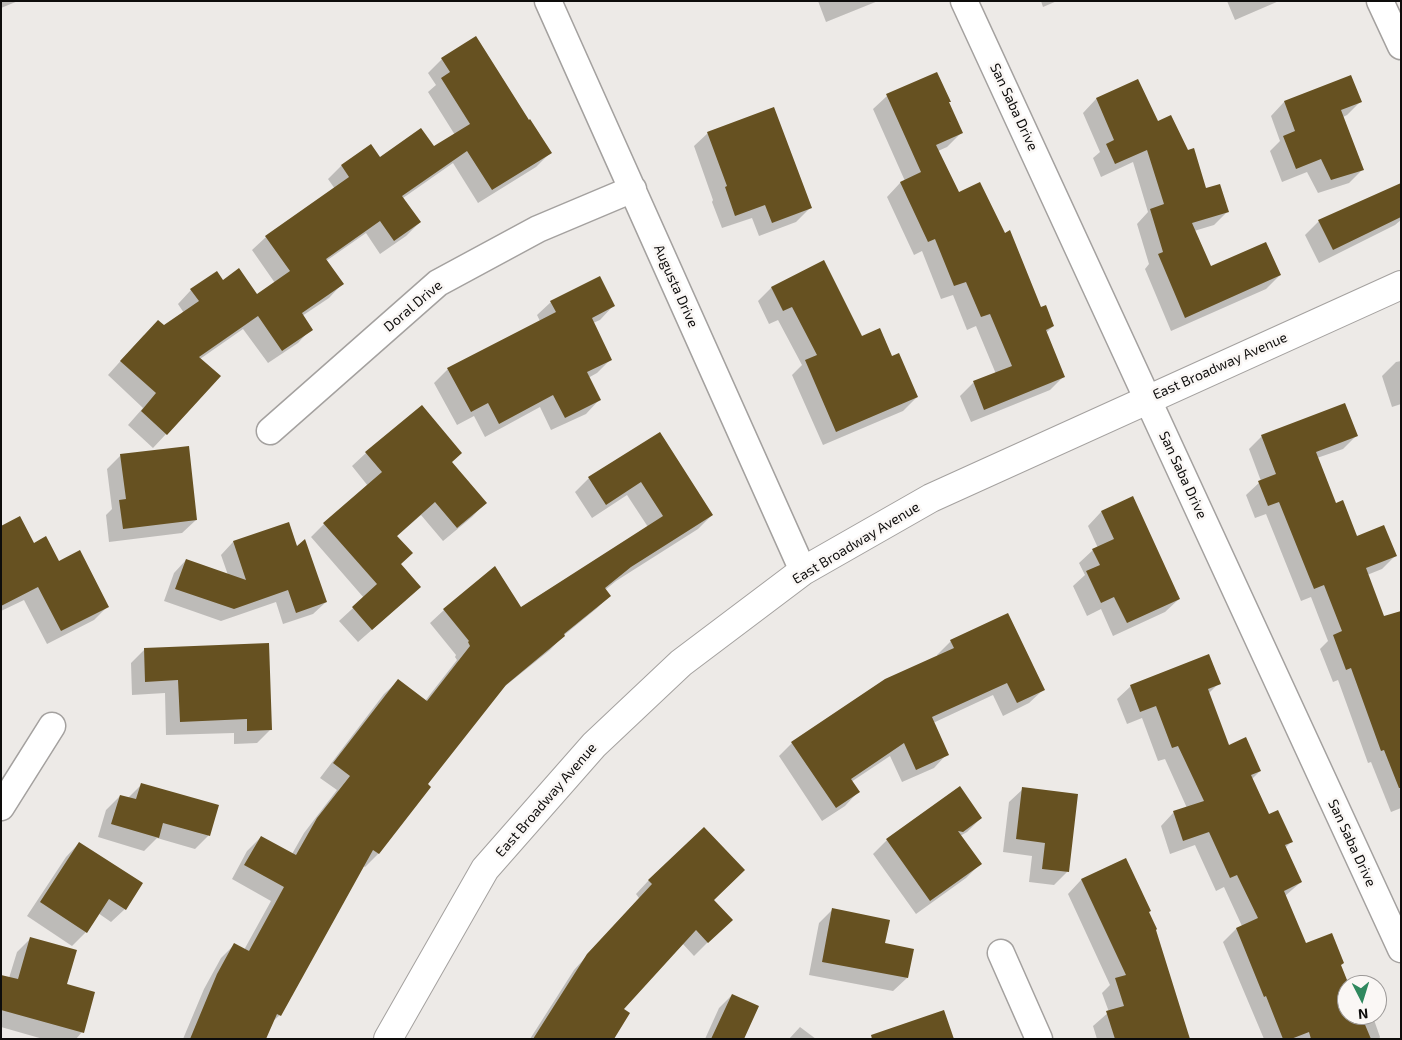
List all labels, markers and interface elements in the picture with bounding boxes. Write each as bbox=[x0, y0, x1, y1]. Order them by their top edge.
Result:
street label: San Saba Drive bbox=[986, 61, 1042, 153]
street label: Augusta Drive bbox=[650, 242, 702, 330]
street label: Doral Drive bbox=[380, 277, 446, 335]
street label: East Broadway Avenue bbox=[1150, 329, 1290, 403]
street label: San Saba Drive bbox=[1155, 429, 1211, 521]
street label: East Broadway Avenue bbox=[789, 498, 923, 588]
street label: East Broadway Avenue bbox=[492, 740, 600, 860]
street label: San Saba Drive bbox=[1324, 797, 1380, 889]
north arrow bbox=[1337, 975, 1387, 1025]
text: N bbox=[1357, 1006, 1369, 1023]

